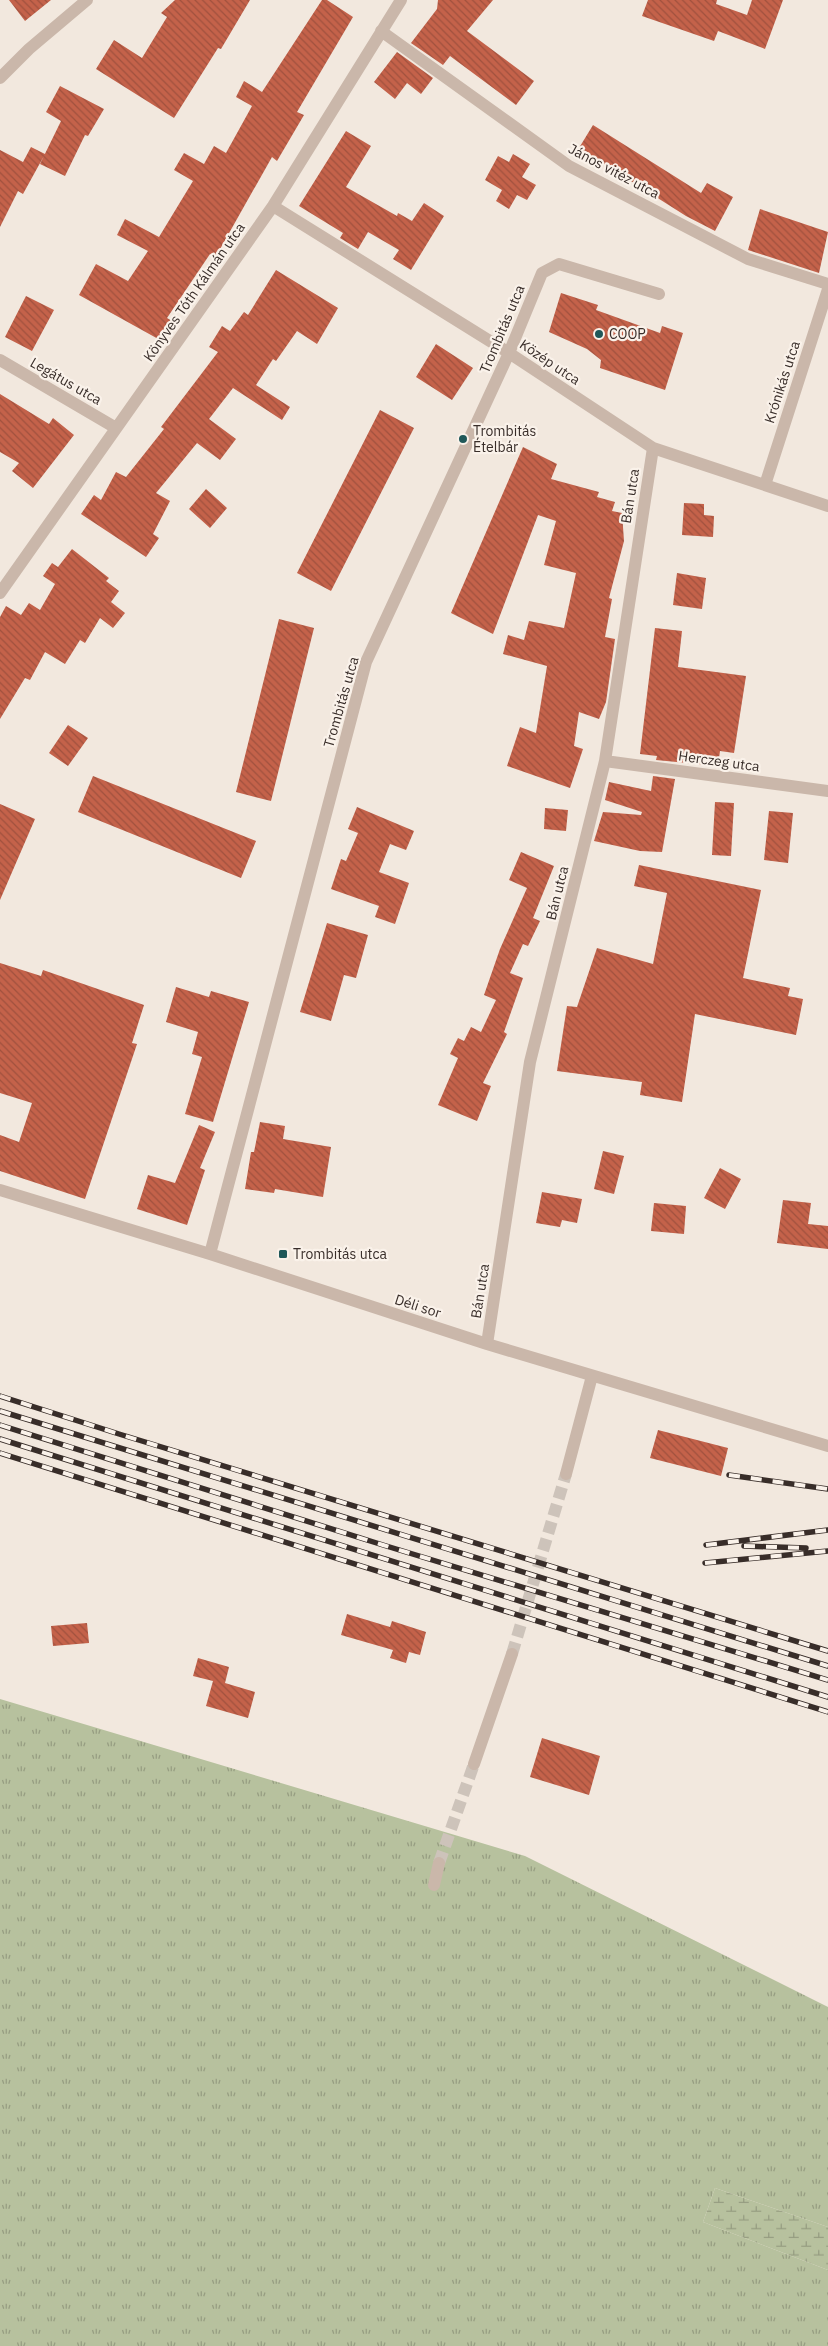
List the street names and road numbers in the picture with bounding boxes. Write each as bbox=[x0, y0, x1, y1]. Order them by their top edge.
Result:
street label: János vitéz utca bbox=[565, 139, 663, 203]
street label: Könyves Tóth Kálmán utca bbox=[139, 219, 249, 365]
street label: Trombitás utca bbox=[475, 282, 529, 376]
street label: Közép utca bbox=[516, 335, 584, 389]
street label: Krónikás utca bbox=[760, 338, 804, 425]
street label: Legátus utca bbox=[27, 353, 105, 409]
street label: Bán utca bbox=[617, 467, 643, 525]
street label: Trombitás utca bbox=[319, 654, 363, 750]
street label: Herczeg utca bbox=[677, 746, 761, 776]
street label: Bán utca bbox=[542, 864, 573, 922]
street label: Bán utca bbox=[467, 1262, 493, 1320]
street label: Déli sor bbox=[393, 1290, 443, 1322]

